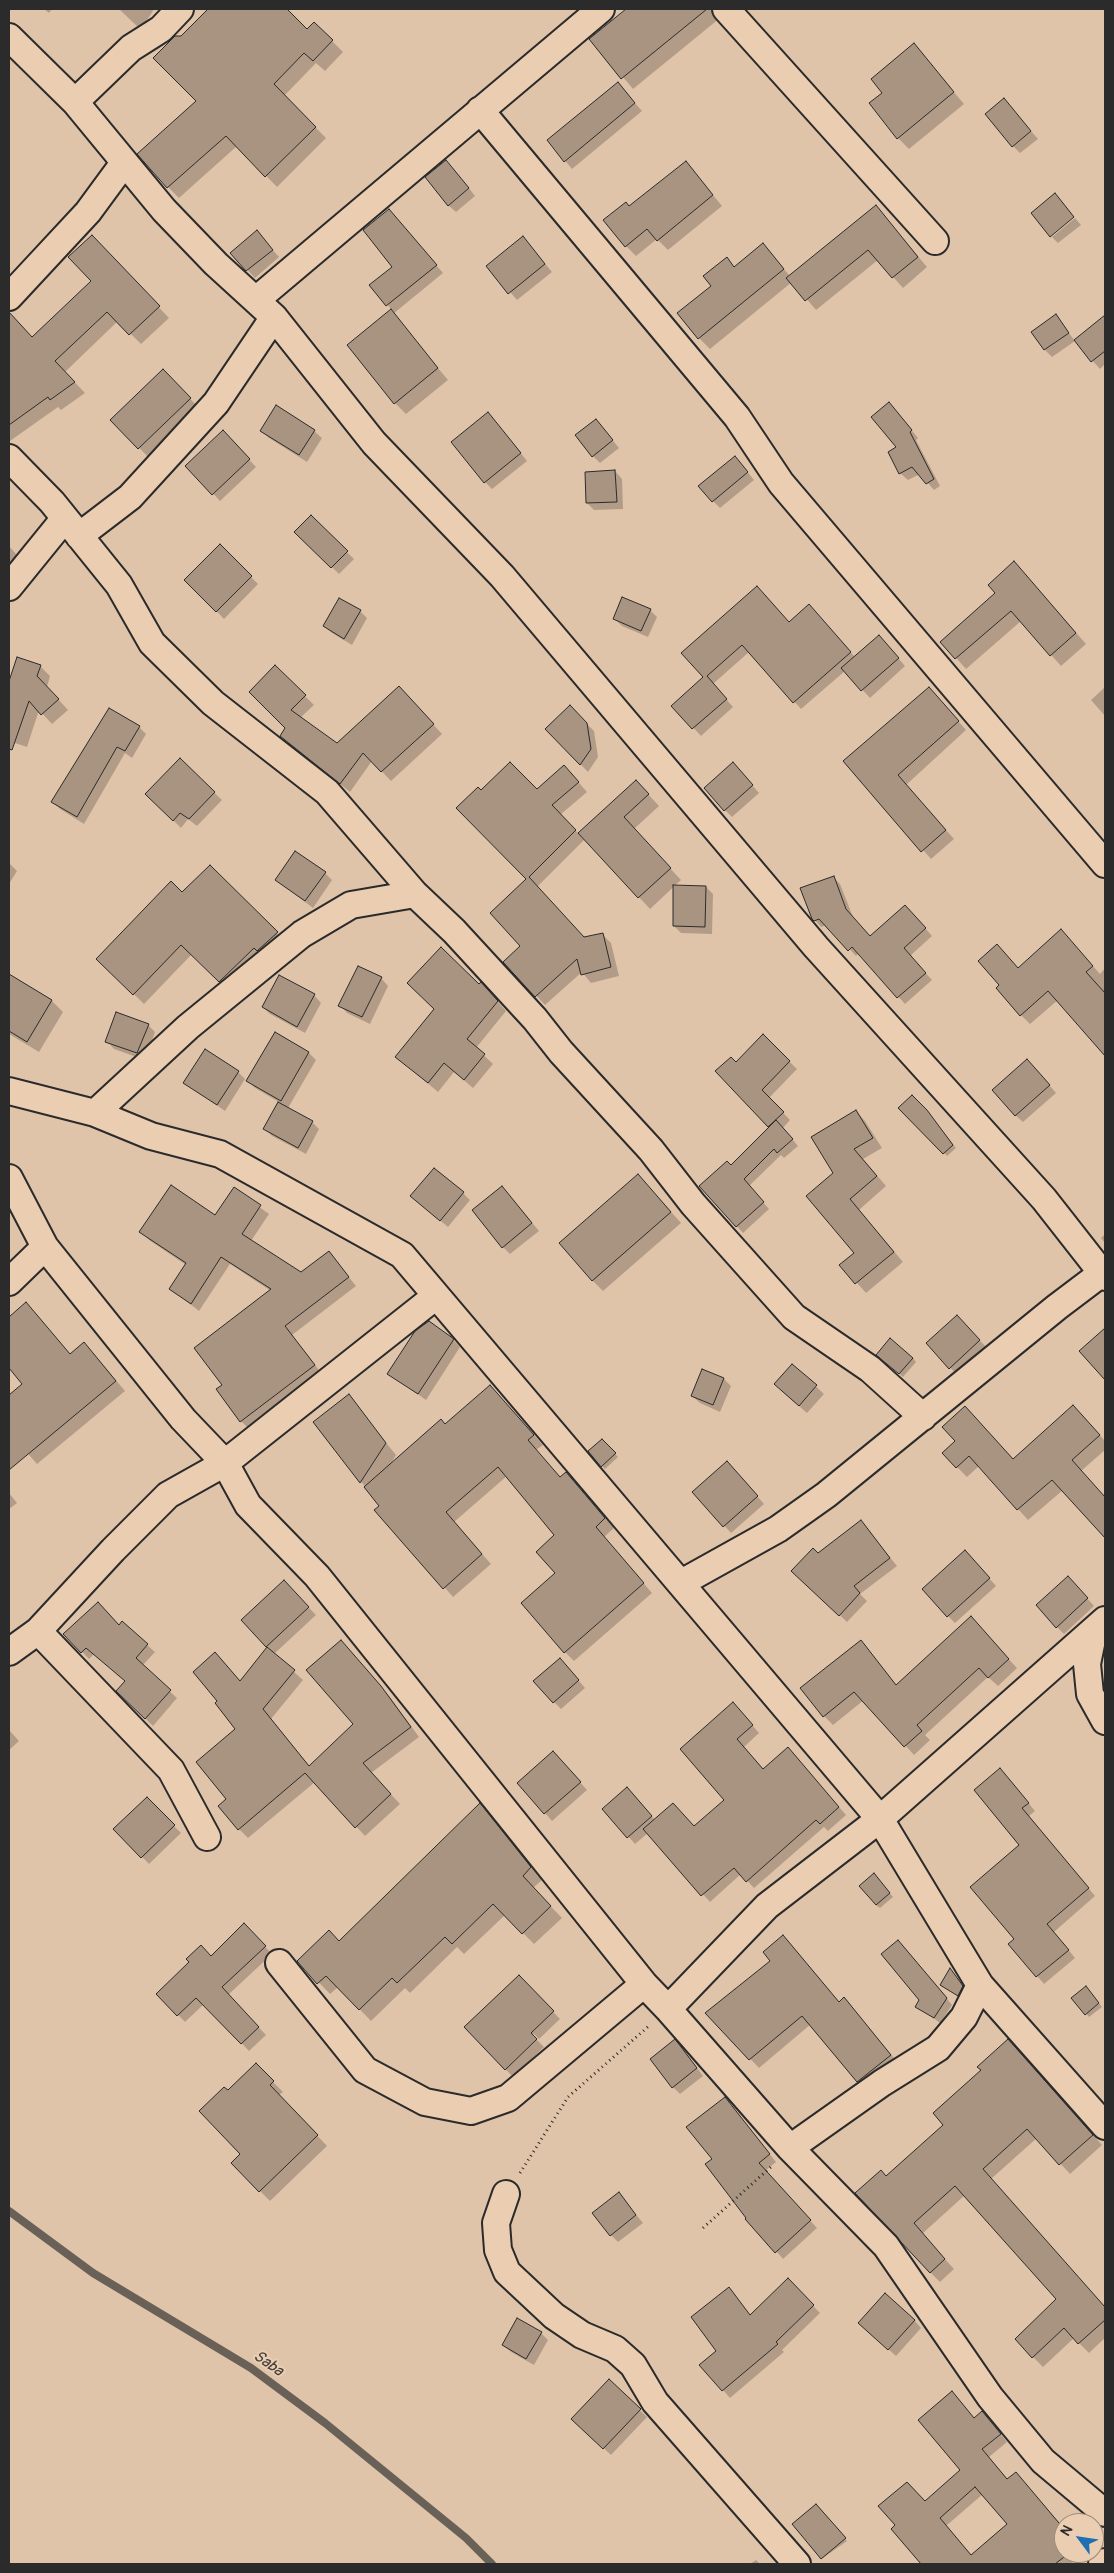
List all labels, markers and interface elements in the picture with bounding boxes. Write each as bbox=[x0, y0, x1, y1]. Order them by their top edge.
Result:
water label: Saba bbox=[249, 2347, 287, 2381]
north arrow bbox=[1054, 2513, 1104, 2563]
text: N bbox=[1057, 2522, 1076, 2539]

